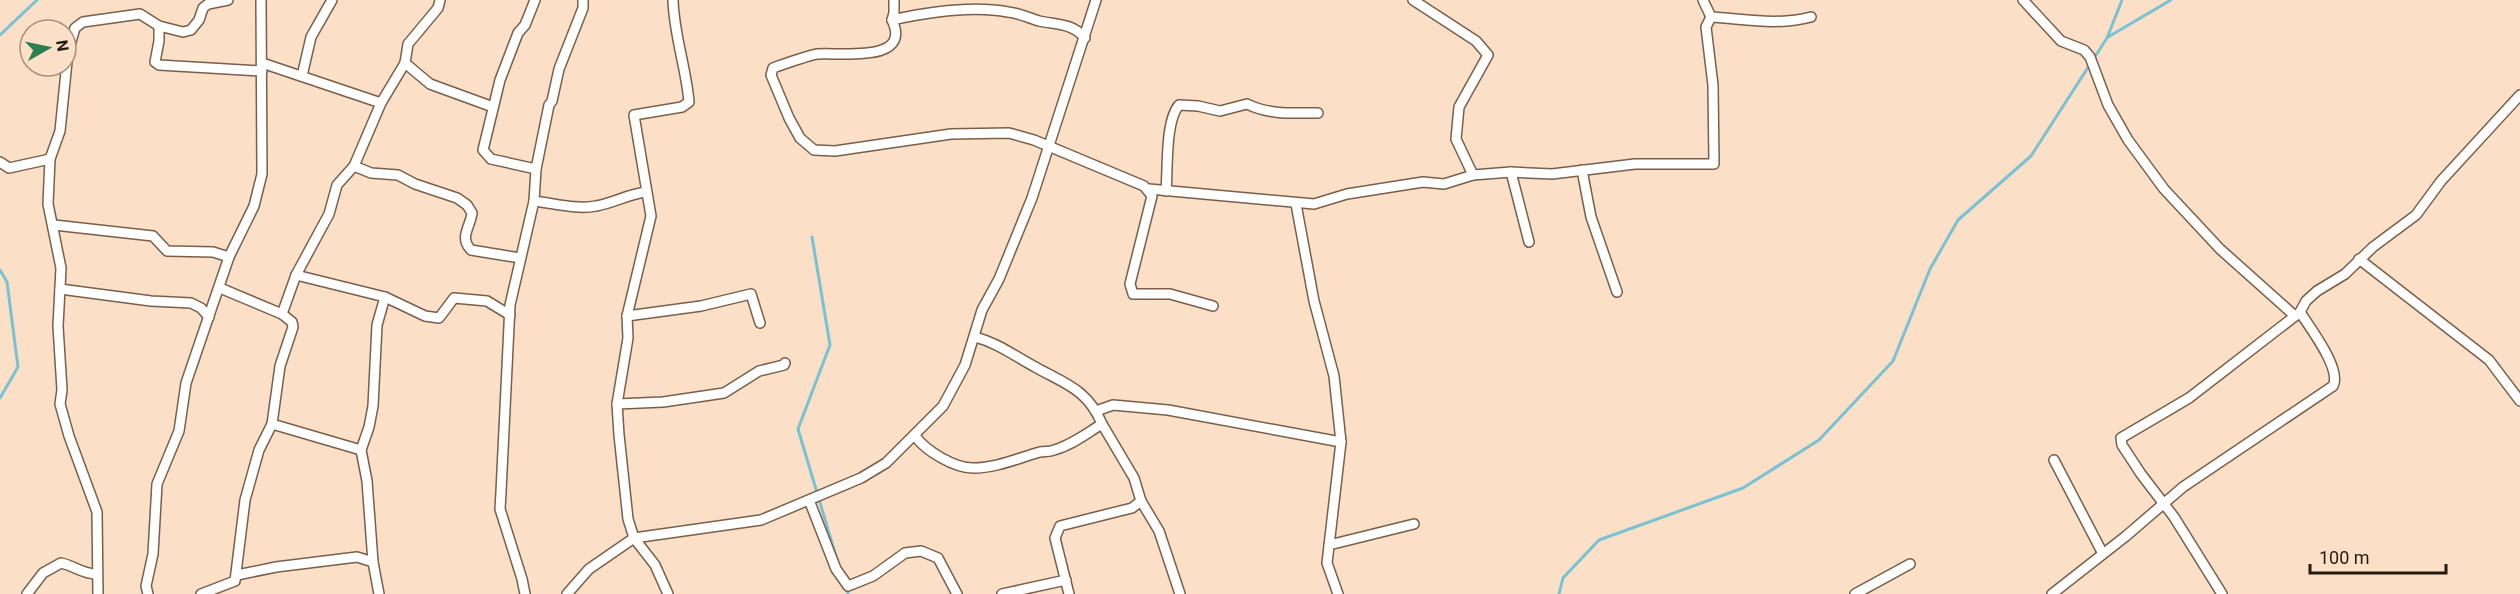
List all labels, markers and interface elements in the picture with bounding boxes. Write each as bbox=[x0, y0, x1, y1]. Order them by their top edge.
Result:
north arrow bbox=[18, 18, 78, 78]
text: N bbox=[52, 39, 73, 53]
scale bar bbox=[2310, 537, 2446, 575]
text: 100 m bbox=[2319, 547, 2370, 568]

